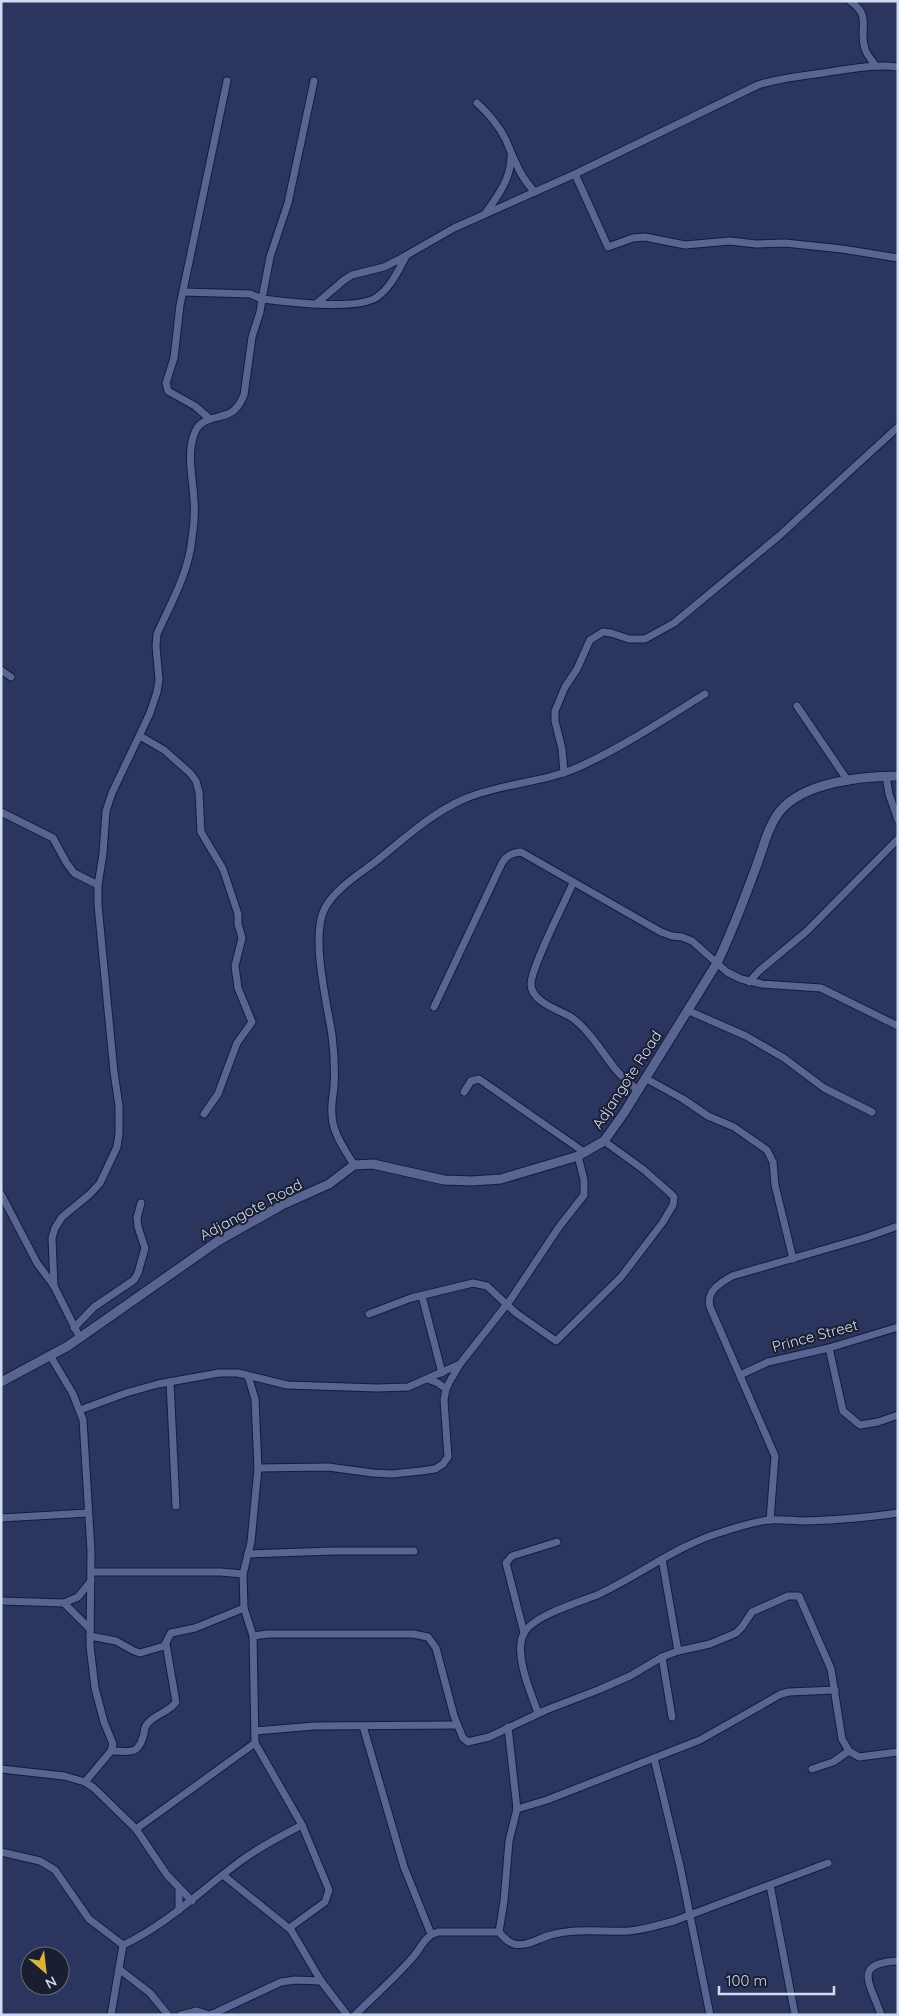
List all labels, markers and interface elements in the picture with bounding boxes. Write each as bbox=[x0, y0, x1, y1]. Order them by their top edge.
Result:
street label: Adjangote Road bbox=[588, 1027, 665, 1133]
street label: Adjangote Road bbox=[196, 1175, 305, 1245]
street label: Prince Street bbox=[770, 1315, 860, 1356]
north arrow bbox=[20, 1946, 70, 1996]
scale bar bbox=[719, 1964, 834, 1996]
text: 100 m bbox=[726, 1971, 767, 1990]
text: N bbox=[42, 1972, 60, 1993]

